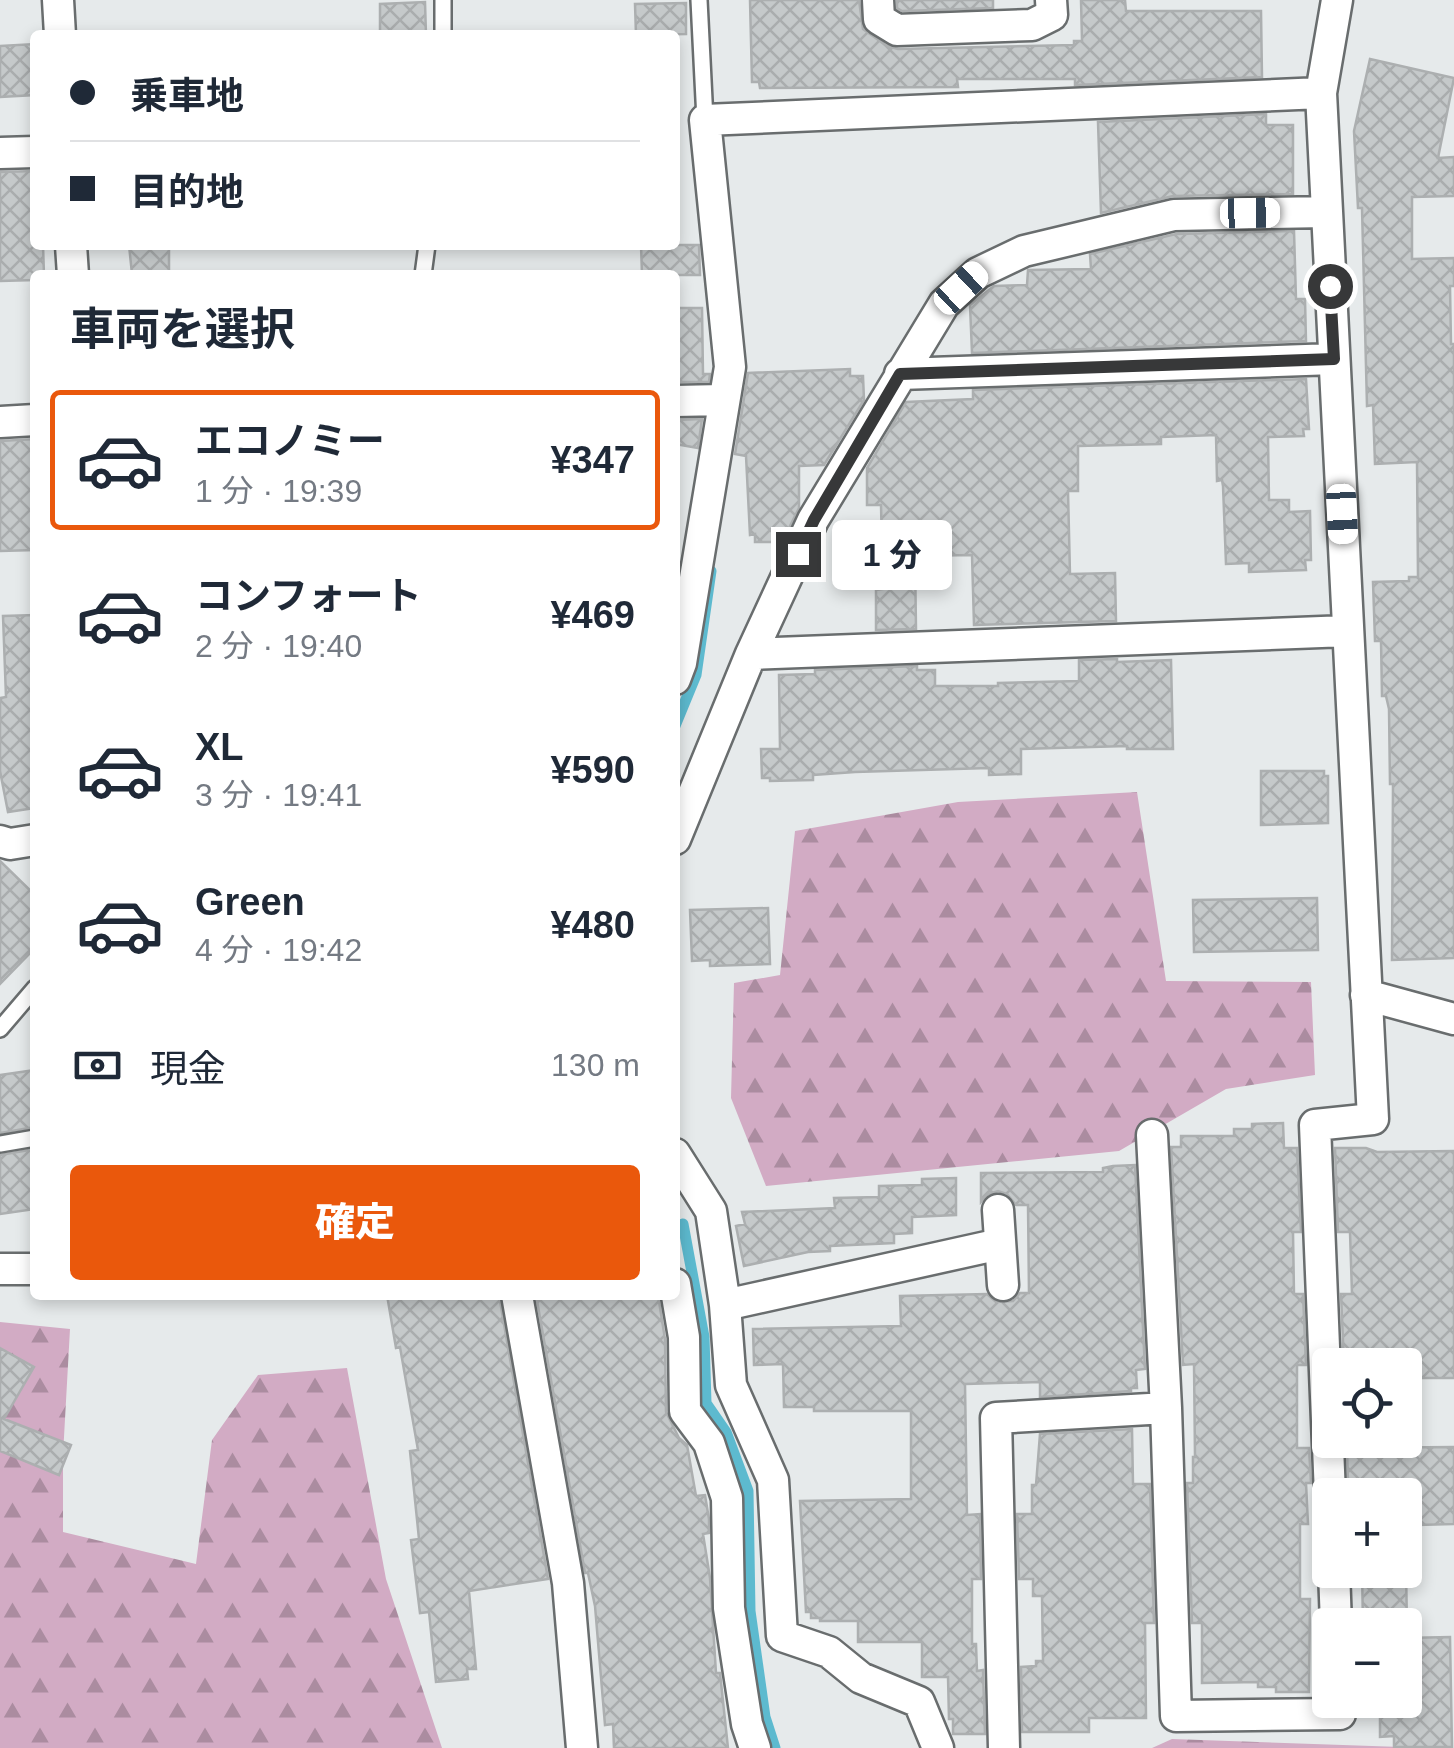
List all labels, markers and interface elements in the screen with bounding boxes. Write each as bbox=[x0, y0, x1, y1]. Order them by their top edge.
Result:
text: 乗車地 bbox=[130, 75, 244, 117]
text: 目的地 bbox=[130, 171, 244, 213]
car bbox=[1220, 197, 1280, 229]
car bbox=[929, 257, 993, 319]
route start bbox=[1308, 264, 1353, 309]
text: 車両を選択 bbox=[70, 304, 295, 355]
icon: car bbox=[75, 415, 165, 505]
text: エコノミー bbox=[195, 420, 385, 462]
text: ¥347 bbox=[550, 439, 635, 481]
text: 1 分 · 19:39 bbox=[195, 473, 362, 509]
car bbox=[1325, 483, 1359, 545]
callout: 1 分 bbox=[833, 519, 953, 589]
route end bbox=[776, 532, 821, 577]
text: 1 分 bbox=[863, 537, 921, 573]
icon: car bbox=[75, 570, 165, 660]
text: コンフォート bbox=[195, 575, 422, 617]
text: ¥469 bbox=[550, 594, 635, 636]
text: 2 分 · 19:40 bbox=[195, 628, 362, 664]
icon: car bbox=[75, 725, 165, 815]
text: XL bbox=[195, 726, 244, 768]
text: ¥590 bbox=[550, 749, 635, 791]
text: 3 分 · 19:41 bbox=[195, 777, 362, 813]
icon: car bbox=[75, 880, 165, 970]
text: Green bbox=[195, 881, 305, 923]
text: ¥480 bbox=[550, 904, 635, 946]
text: 4 分 · 19:42 bbox=[195, 932, 362, 968]
icon: cash bbox=[70, 1038, 125, 1093]
text: 130 m bbox=[551, 1047, 640, 1083]
text: 現金 bbox=[150, 1048, 226, 1090]
button: 確定 bbox=[70, 1165, 640, 1280]
map controls bbox=[1312, 1348, 1422, 1718]
button: locate bbox=[1312, 1348, 1422, 1458]
button: + bbox=[1312, 1478, 1422, 1588]
button: − bbox=[1312, 1608, 1422, 1718]

